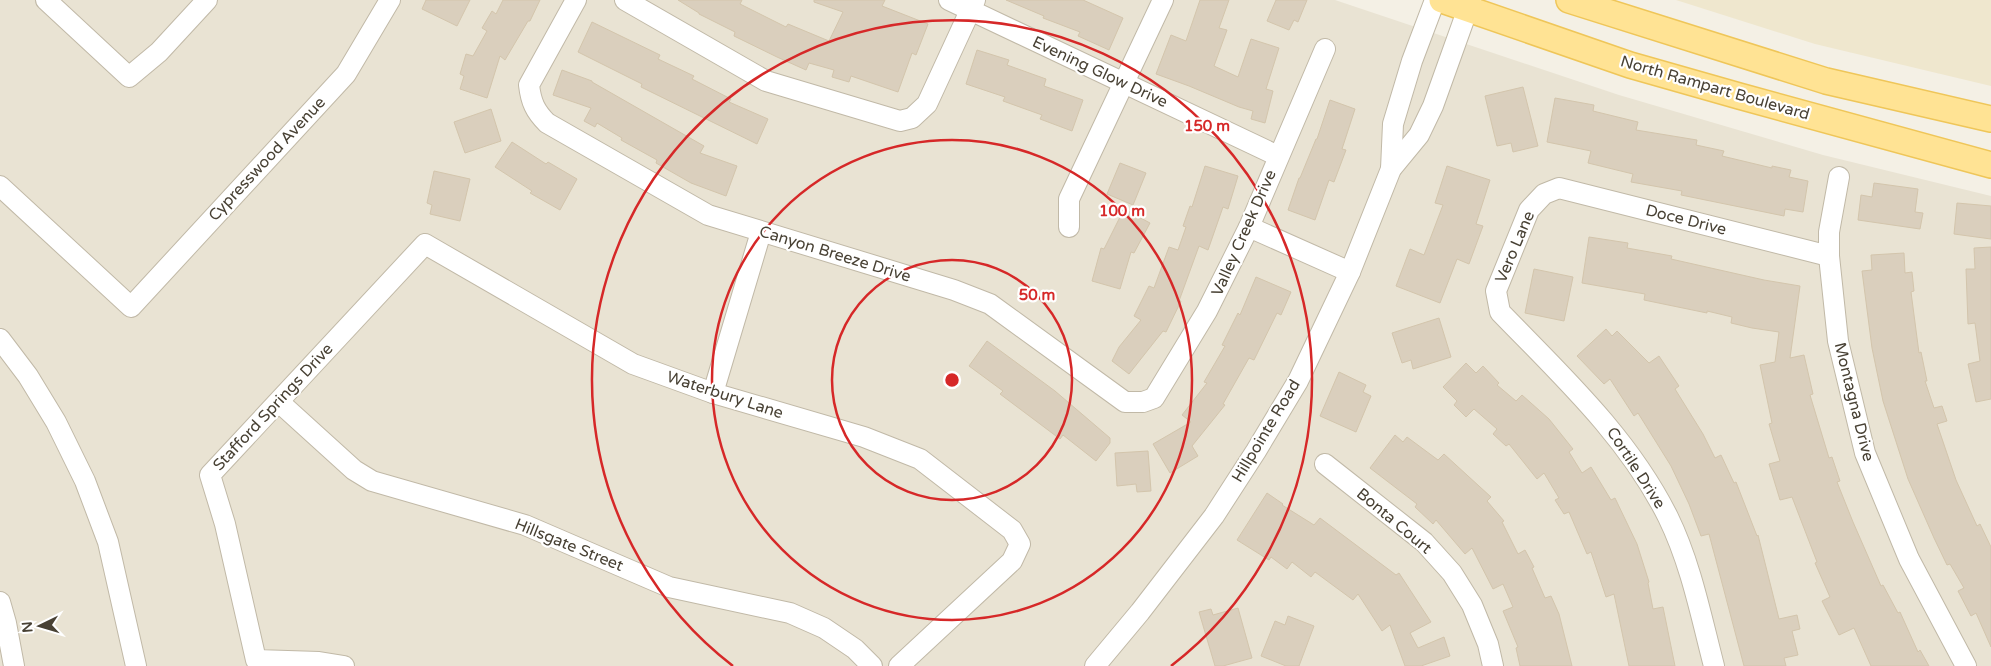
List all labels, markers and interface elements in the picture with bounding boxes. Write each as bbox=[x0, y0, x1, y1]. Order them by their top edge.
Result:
street label: Evening Glow Drive bbox=[1029, 32, 1171, 112]
street label: North Rampart Boulevard bbox=[1618, 51, 1812, 125]
street label: Cypresswood Avenue bbox=[204, 93, 330, 225]
text: 150 m bbox=[1184, 117, 1230, 135]
street label: Valley Creek Drive bbox=[1207, 167, 1281, 299]
street label: Doce Drive bbox=[1644, 200, 1728, 240]
text: 100 m bbox=[1099, 202, 1145, 220]
street label: Vero Lane bbox=[1491, 208, 1539, 286]
street label: Canyon Breeze Drive bbox=[757, 221, 913, 287]
text: 50 m bbox=[1019, 286, 1055, 304]
street label: Stafford Springs Drive bbox=[209, 339, 337, 475]
street label: Montagna Drive bbox=[1830, 340, 1878, 464]
street label: Waterbury Lane bbox=[664, 367, 786, 423]
centre of rings bbox=[943, 371, 961, 389]
street label: Hillpointe Road bbox=[1227, 376, 1305, 486]
street label: Cortile Drive bbox=[1602, 423, 1670, 513]
street label: Bonta Court bbox=[1352, 484, 1436, 558]
street label: Hillsgate Street bbox=[512, 514, 626, 576]
north arrow bbox=[15, 601, 65, 651]
text: N bbox=[19, 621, 37, 633]

